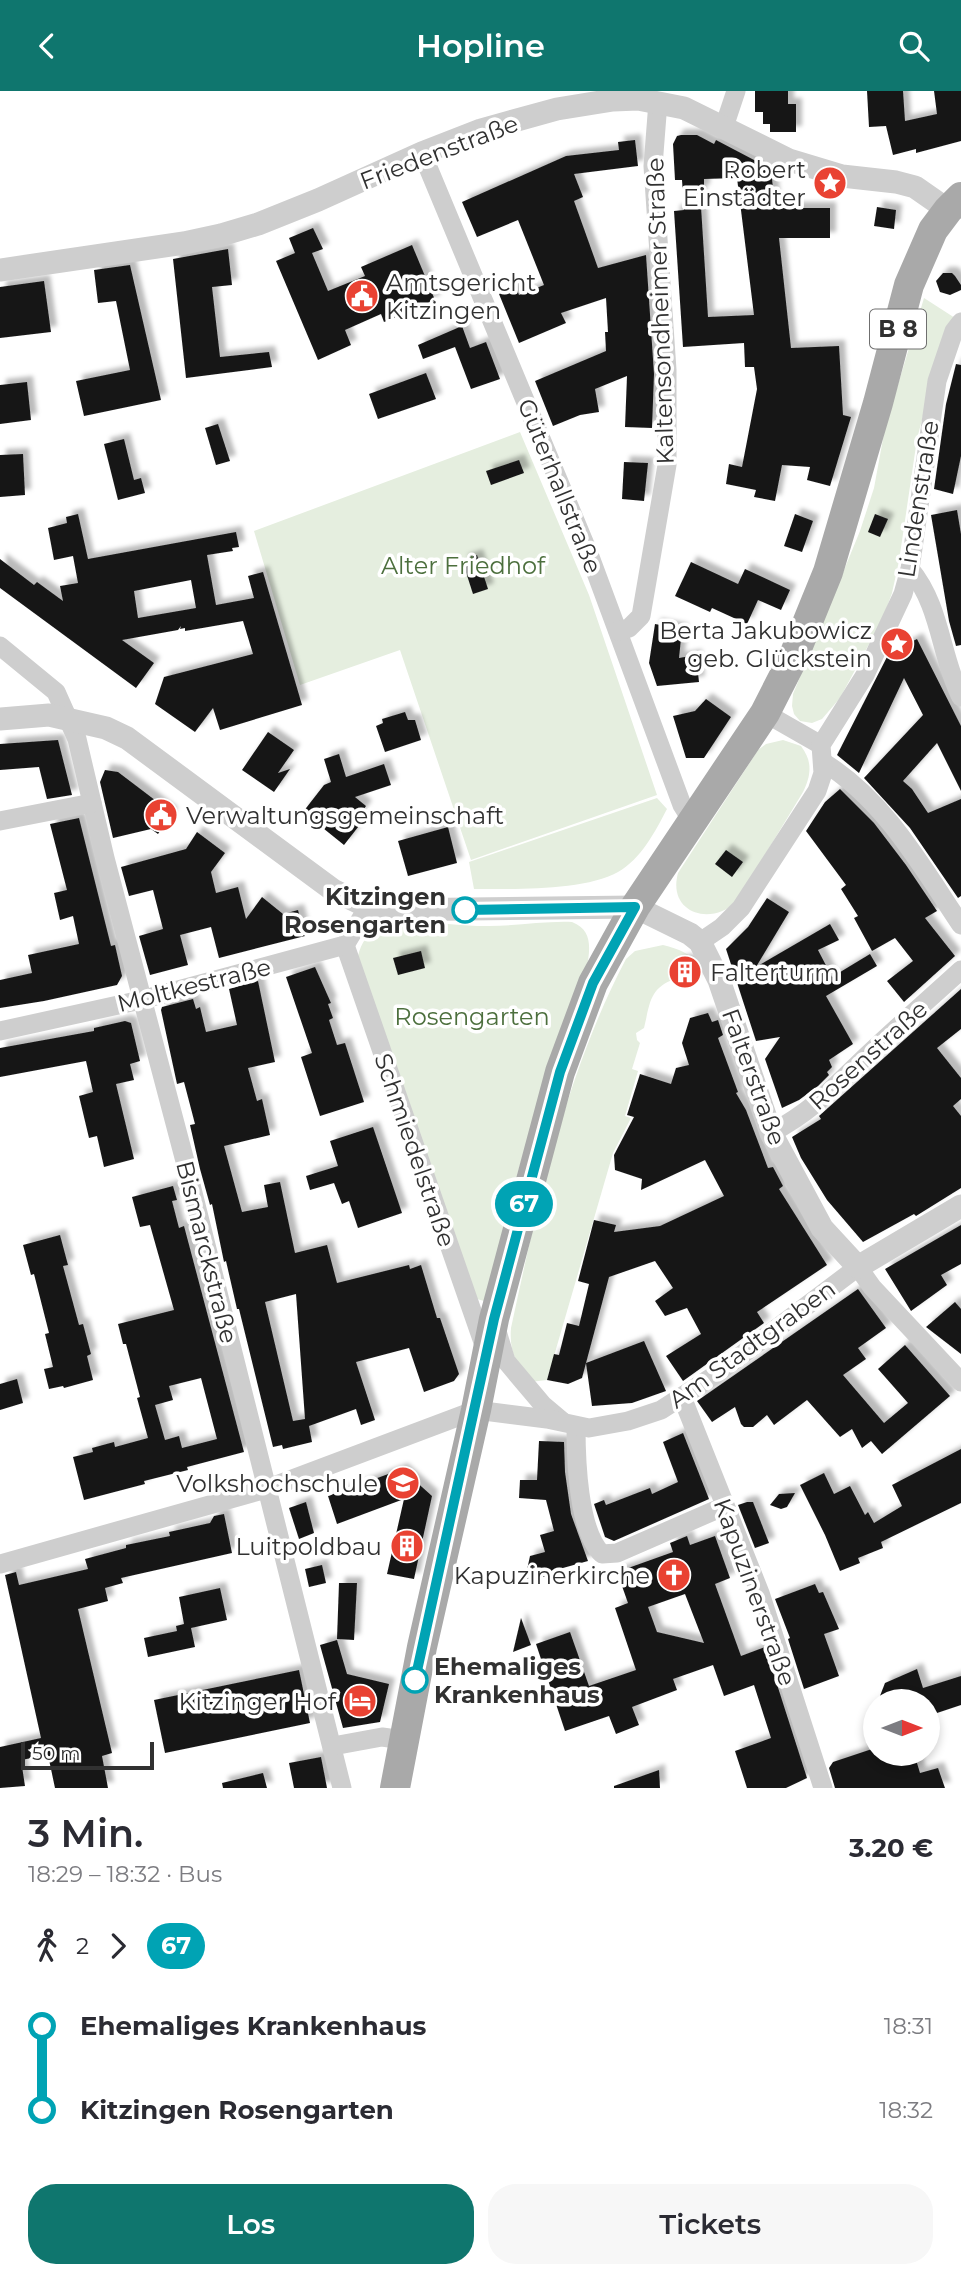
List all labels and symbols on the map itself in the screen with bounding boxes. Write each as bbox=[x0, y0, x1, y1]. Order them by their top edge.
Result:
street label: Friedenstraße bbox=[356, 109, 522, 195]
place label: Robert Einstädter bbox=[683, 155, 806, 212]
street label: Kaltensondheimer Straße bbox=[640, 157, 680, 465]
place icon: Robert Einstädter bbox=[811, 164, 849, 202]
place label: Amtsgericht Kitzingen bbox=[386, 268, 537, 325]
public building icon: Amtsgericht Kitzingen bbox=[343, 277, 381, 315]
road number: B 8 bbox=[870, 309, 926, 349]
street label: Güterhallstraße bbox=[512, 394, 608, 578]
street label: Lindenstraße bbox=[891, 418, 945, 580]
park label: Alter Friedhof bbox=[381, 551, 546, 580]
place label: Berta Jakubowicz geb. Glückstein bbox=[659, 616, 872, 673]
place icon: Berta Jakubowicz geb. Glückstein bbox=[878, 625, 916, 663]
public building icon: Verwaltungsgemeinschaft bbox=[142, 796, 180, 834]
place label: Verwaltungsgemeinschaft bbox=[186, 801, 504, 830]
place label: Kitzingen Rosengarten bbox=[284, 882, 446, 939]
marker: Kitzingen Rosengarten bbox=[452, 897, 478, 923]
street label: Moltkestraße bbox=[114, 952, 274, 1018]
building icon: Falterturm bbox=[666, 953, 704, 991]
place label: Falterturm bbox=[710, 958, 840, 987]
street label: Rosenstraße bbox=[803, 994, 933, 1116]
park label: Rosengarten bbox=[394, 1002, 550, 1031]
street label: Falterstraße bbox=[716, 1005, 792, 1149]
street label: Schmiedelstraße bbox=[368, 1049, 462, 1251]
street label: Bismarckstraße bbox=[170, 1158, 244, 1346]
line badge: 67 bbox=[492, 1181, 556, 1227]
street label: Am Stadtgraben bbox=[663, 1274, 841, 1414]
school or university icon: Volkshochschule bbox=[384, 1464, 422, 1502]
place label: Volkshochschule bbox=[176, 1469, 378, 1498]
street label: Kapuzinerstraße bbox=[708, 1494, 802, 1690]
building icon: Luitpoldbau bbox=[388, 1527, 426, 1565]
place label: Luitpoldbau bbox=[235, 1532, 382, 1561]
church icon: Kapuzinerkirche bbox=[655, 1556, 693, 1594]
place label: Kapuzinerkirche bbox=[454, 1561, 650, 1590]
place label: Ehemaliges Krankenhaus bbox=[434, 1652, 600, 1709]
marker: Ehemaliges Krankenhaus bbox=[402, 1667, 428, 1693]
hotel icon: Kitzinger Hof bbox=[341, 1682, 379, 1720]
place label: Kitzinger Hof bbox=[178, 1687, 337, 1716]
north arrow bbox=[863, 1689, 940, 1766]
scale bar bbox=[21, 1739, 154, 1771]

